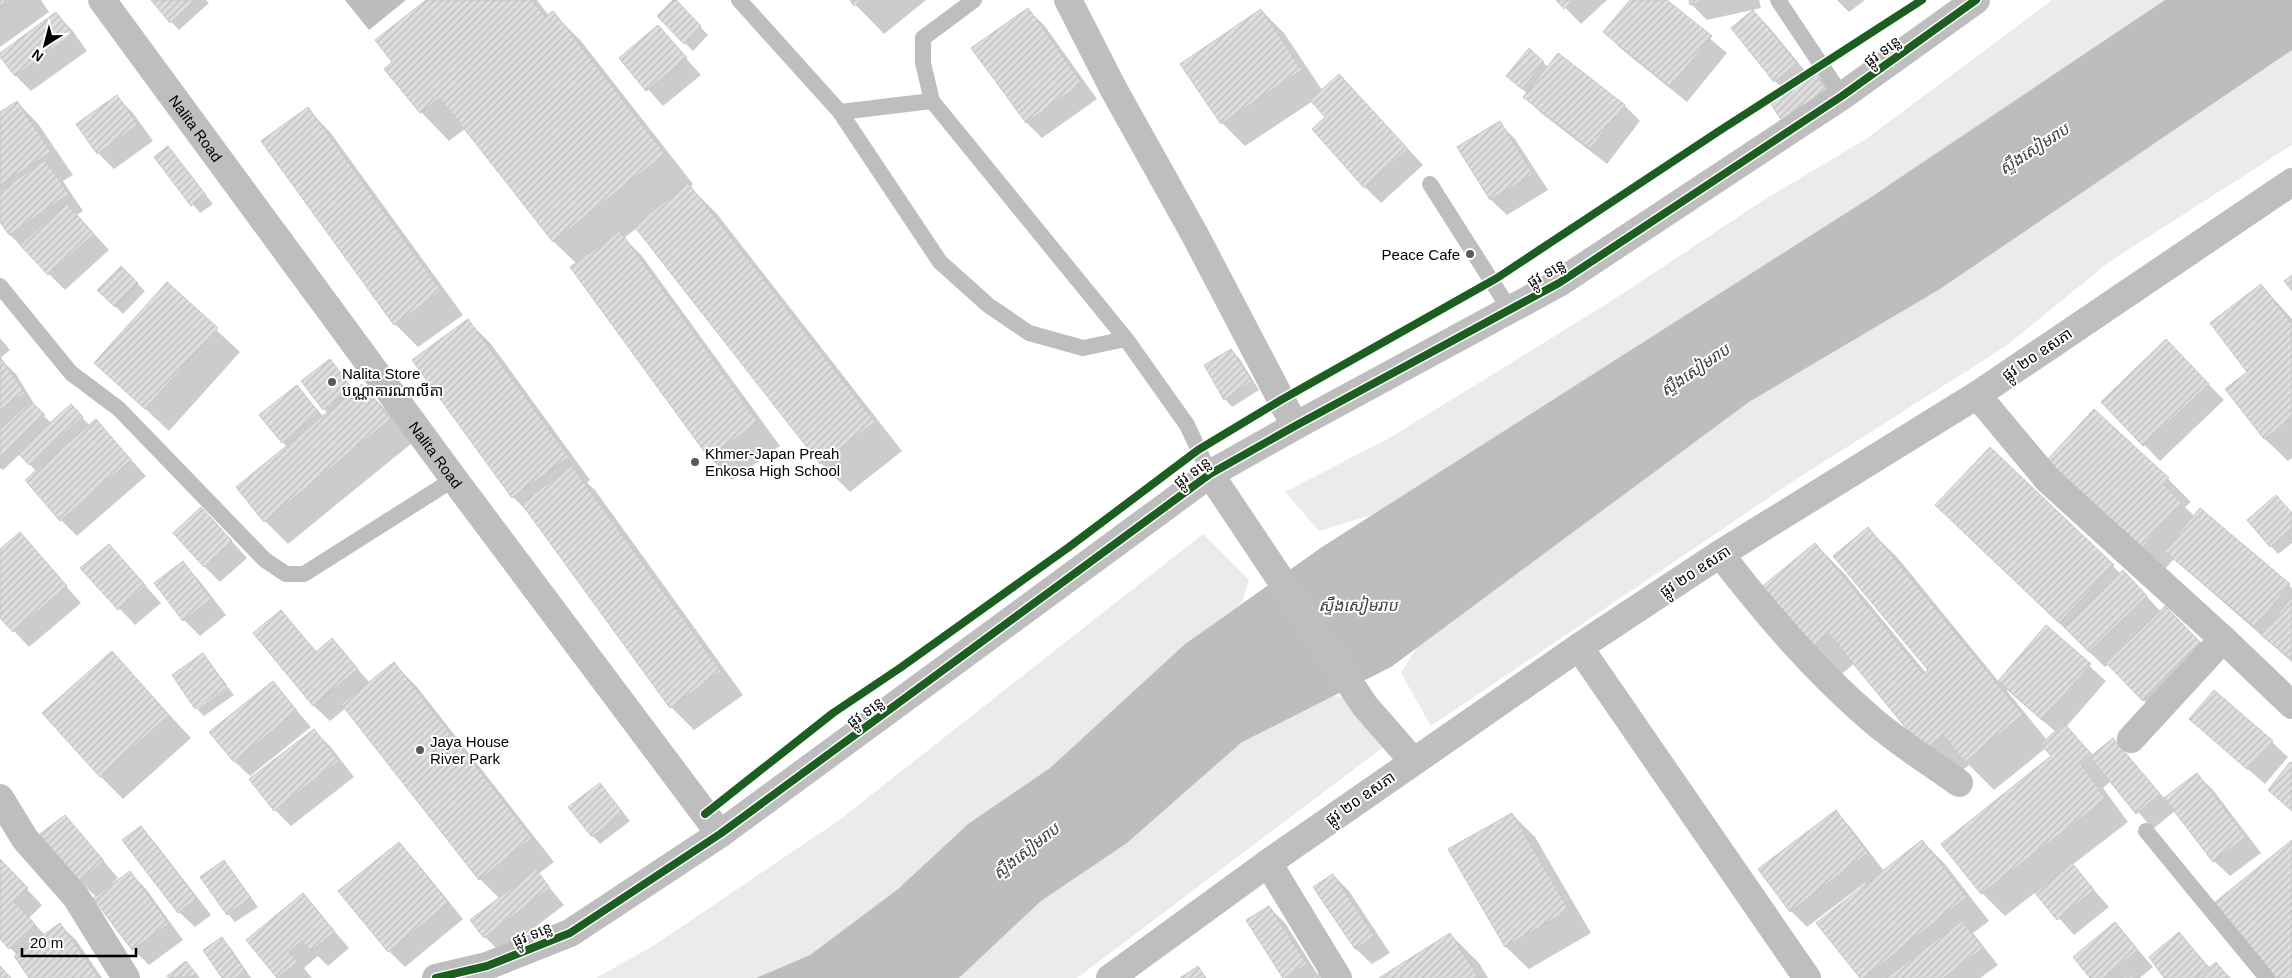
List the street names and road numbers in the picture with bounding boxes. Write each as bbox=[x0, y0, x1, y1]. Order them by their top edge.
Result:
street label: ផ្លូវ ទន្លេ bbox=[1860, 32, 1907, 74]
street label: Nalita Road bbox=[166, 91, 226, 165]
street label: ផ្លូវ ទន្លេ bbox=[1524, 255, 1571, 295]
street label: ផ្លូវ ២០ ឧសភា bbox=[1999, 324, 2078, 388]
street label: Nalita Road bbox=[406, 418, 466, 491]
street label: ផ្លូវ ទន្លេ bbox=[1170, 453, 1217, 495]
street label: ផ្លូវ ២០ ឧសភា bbox=[1656, 542, 1736, 605]
street label: ផ្លូវ ទន្លេ bbox=[843, 693, 890, 735]
street label: ផ្លូវ ២០ ឧសភា bbox=[1322, 768, 1401, 833]
street label: ផ្លូវ ទន្លេ bbox=[510, 918, 556, 955]

